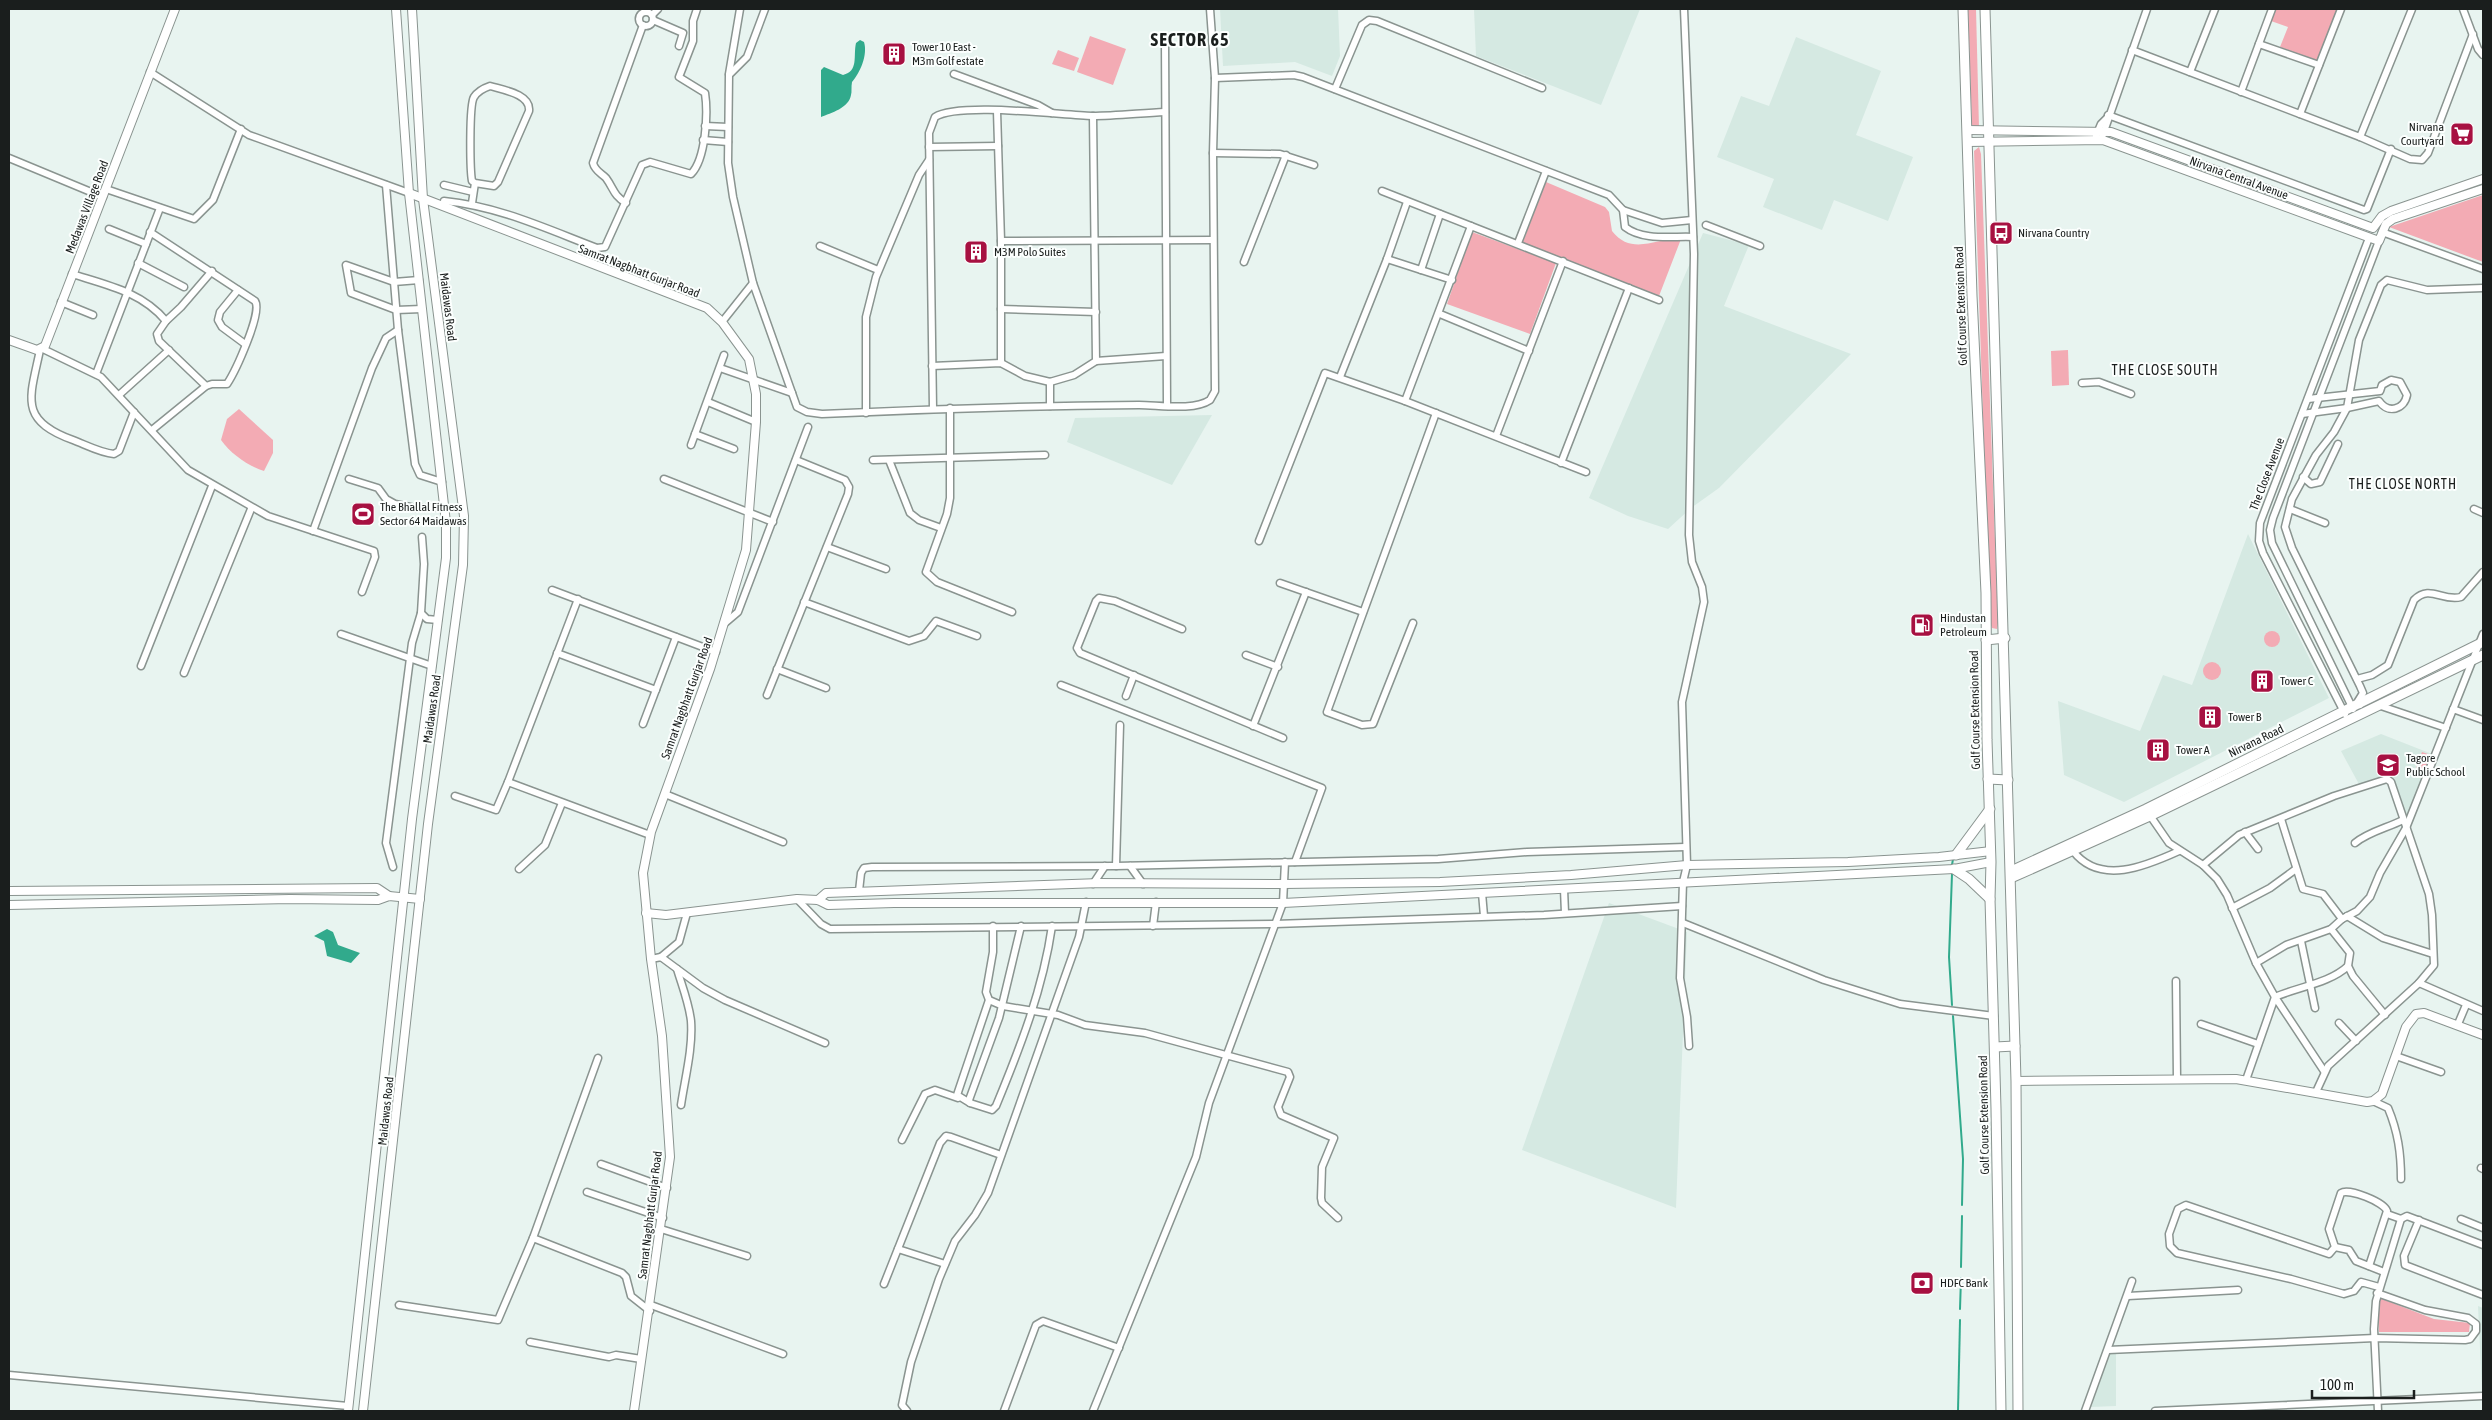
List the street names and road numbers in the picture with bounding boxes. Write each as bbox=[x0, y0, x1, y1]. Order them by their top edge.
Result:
street label: Nirvana Central Avenue bbox=[2188, 154, 2290, 202]
street label: Medawas Village Road bbox=[63, 158, 111, 256]
street label: Samrat Nagbhatt Gurjar Road bbox=[576, 241, 702, 301]
street label: Golf Course Extension Road bbox=[1952, 246, 1970, 366]
street label: Maidawas Road bbox=[437, 272, 459, 342]
street label: The Close Avenue bbox=[2247, 436, 2287, 512]
street label: Samrat Nagbhatt Gurjar Road bbox=[658, 635, 716, 761]
street label: Golf Course Extension Road bbox=[1967, 650, 1983, 770]
street label: Maidawas Road bbox=[420, 674, 444, 744]
street label: Nirvana Road bbox=[2226, 722, 2286, 760]
street label: Golf Course Extension Road bbox=[1976, 1055, 1992, 1175]
street label: Maidawas Road bbox=[375, 1076, 397, 1146]
street label: Samrat Nagbhatt Gurjar Road bbox=[635, 1150, 665, 1280]

